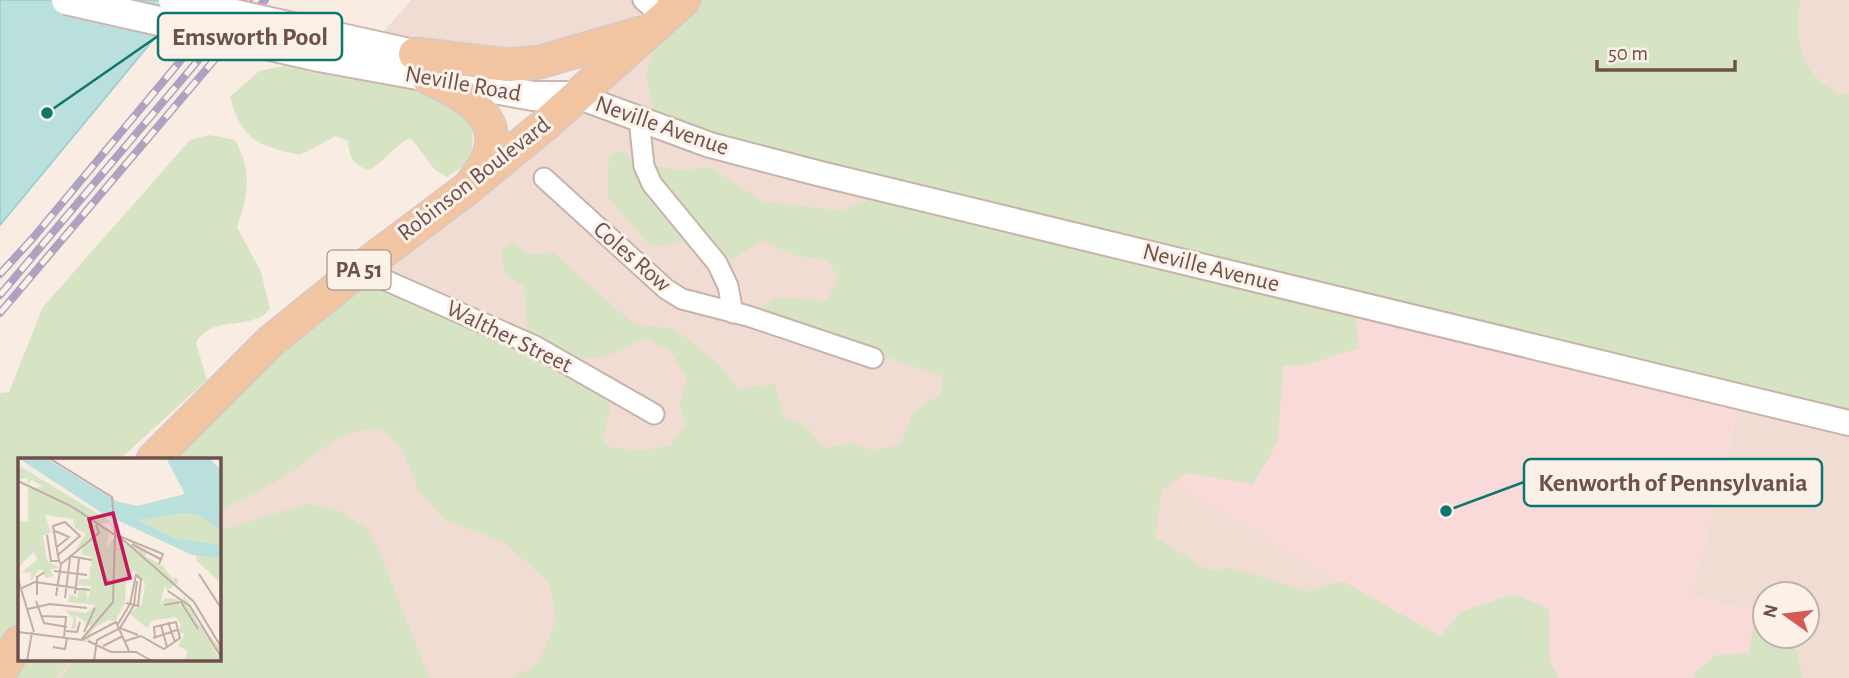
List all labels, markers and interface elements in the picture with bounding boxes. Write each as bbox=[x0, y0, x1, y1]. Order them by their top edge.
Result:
callout: Emsworth Pool bbox=[158, 13, 342, 60]
text: Emsworth Pool bbox=[172, 24, 328, 50]
scale bar bbox=[1597, 28, 1735, 72]
text: 50 m bbox=[1608, 43, 1648, 64]
street label: Neville Road bbox=[403, 62, 523, 106]
street label: Neville Avenue bbox=[592, 92, 732, 160]
street label: Robinson Boulevard bbox=[393, 112, 555, 246]
street label: Coles Row bbox=[589, 217, 675, 297]
street label: Neville Avenue bbox=[1140, 239, 1282, 297]
road number: PA 51 bbox=[328, 250, 390, 290]
street label: Walther Street bbox=[442, 296, 576, 378]
inset map bbox=[18, 458, 220, 660]
callout: Kenworth of Pennsylvania bbox=[1524, 459, 1822, 506]
text: Kenworth of Pennsylvania bbox=[1538, 470, 1808, 496]
north arrow bbox=[1751, 580, 1821, 650]
text: N bbox=[1760, 603, 1782, 620]

